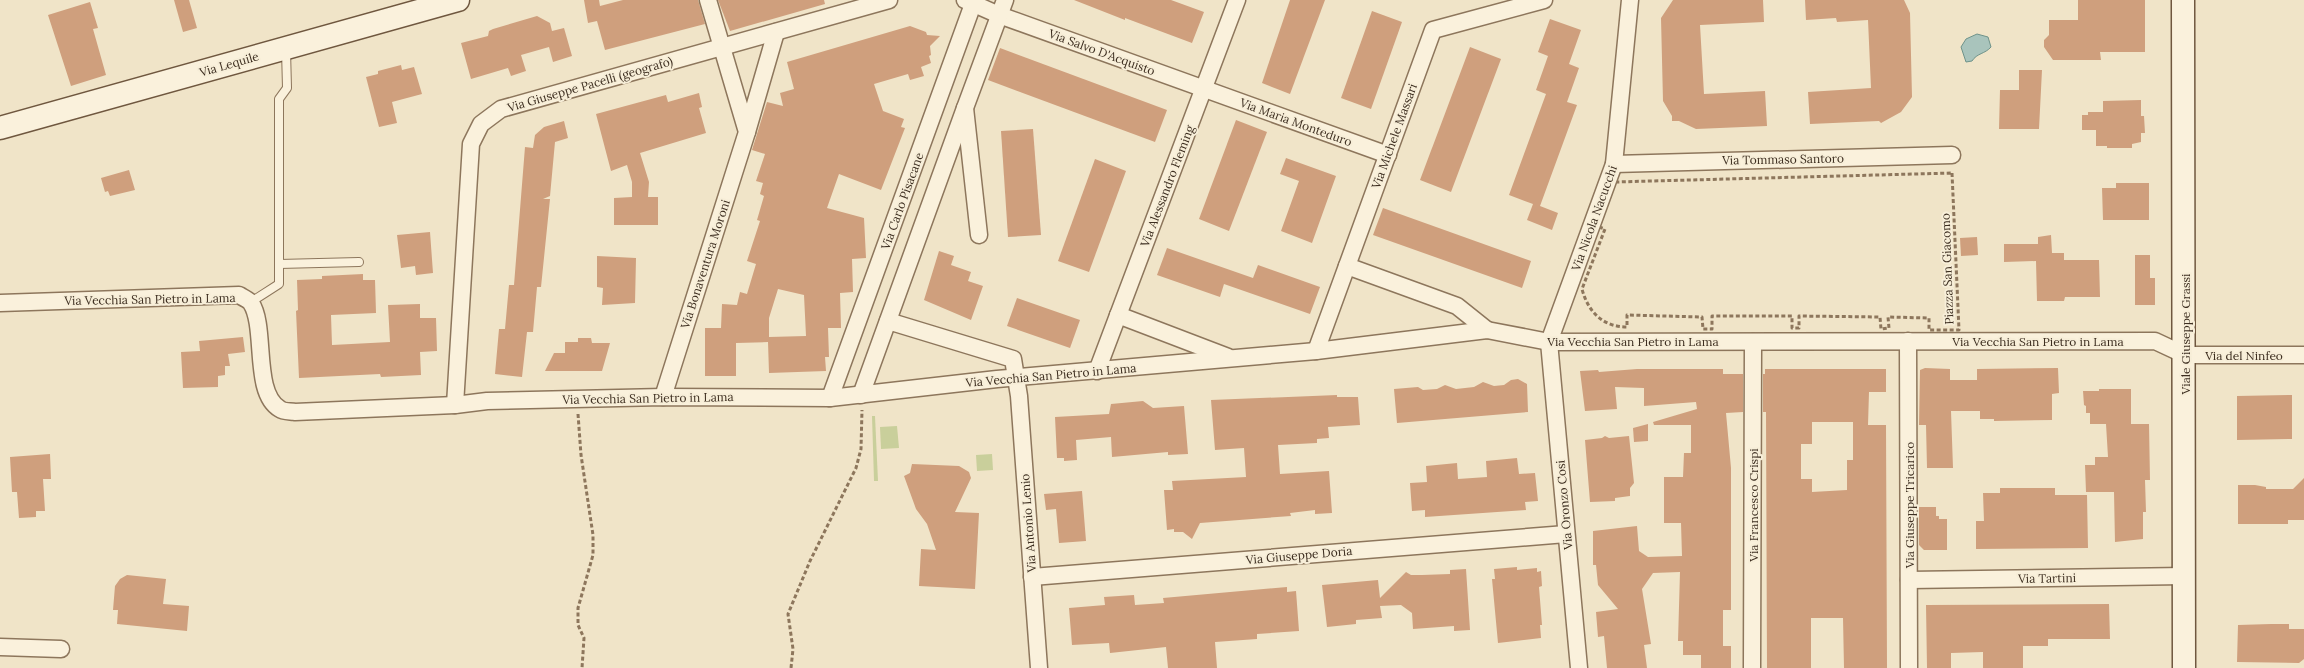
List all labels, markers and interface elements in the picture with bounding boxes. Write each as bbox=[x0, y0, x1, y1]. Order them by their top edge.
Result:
street label: Via Salvo D'Acquisto bbox=[1046, 25, 1157, 78]
street label: Via Lequile bbox=[197, 48, 261, 80]
street label: Via Giuseppe Pacelli (geografo) bbox=[505, 53, 675, 116]
street label: Via Michele Massari bbox=[1368, 81, 1420, 192]
street label: Via Maria Monteduro bbox=[1237, 94, 1354, 149]
street label: Via Alessandro Fleming bbox=[1137, 123, 1197, 250]
street label: Via Carlo Pisacane bbox=[877, 150, 927, 253]
street label: Via Tommaso Santoro bbox=[1721, 150, 1844, 168]
street label: Via Nicola Nacucchi bbox=[1568, 163, 1620, 274]
street label: Via Bonaventura Moroni bbox=[677, 198, 733, 331]
street label: Piazza San Giacomo bbox=[1938, 213, 1956, 325]
street label: Viale Giuseppe Grassi bbox=[2178, 274, 2193, 395]
street label: Via Vecchia San Pietro in Lama bbox=[63, 290, 236, 308]
street label: Via Vecchia San Pietro in Lama bbox=[1546, 334, 1719, 349]
street label: Via Vecchia San Pietro in Lama bbox=[1951, 334, 2124, 349]
street label: Via del Ninfeo bbox=[2204, 348, 2283, 363]
street label: Via Vecchia San Pietro in Lama bbox=[964, 360, 1137, 390]
street label: Via Vecchia San Pietro in Lama bbox=[561, 389, 734, 407]
street label: Via Giuseppe Tricarico bbox=[1902, 442, 1917, 569]
street label: Via Francesco Crispi bbox=[1746, 448, 1761, 563]
street label: Via Oronzo Cosi bbox=[1553, 460, 1575, 551]
street label: Via Antonio Lenio bbox=[1017, 473, 1039, 574]
street label: Via Giuseppe Doria bbox=[1244, 543, 1353, 567]
street label: Via Tartini bbox=[2017, 570, 2076, 586]

